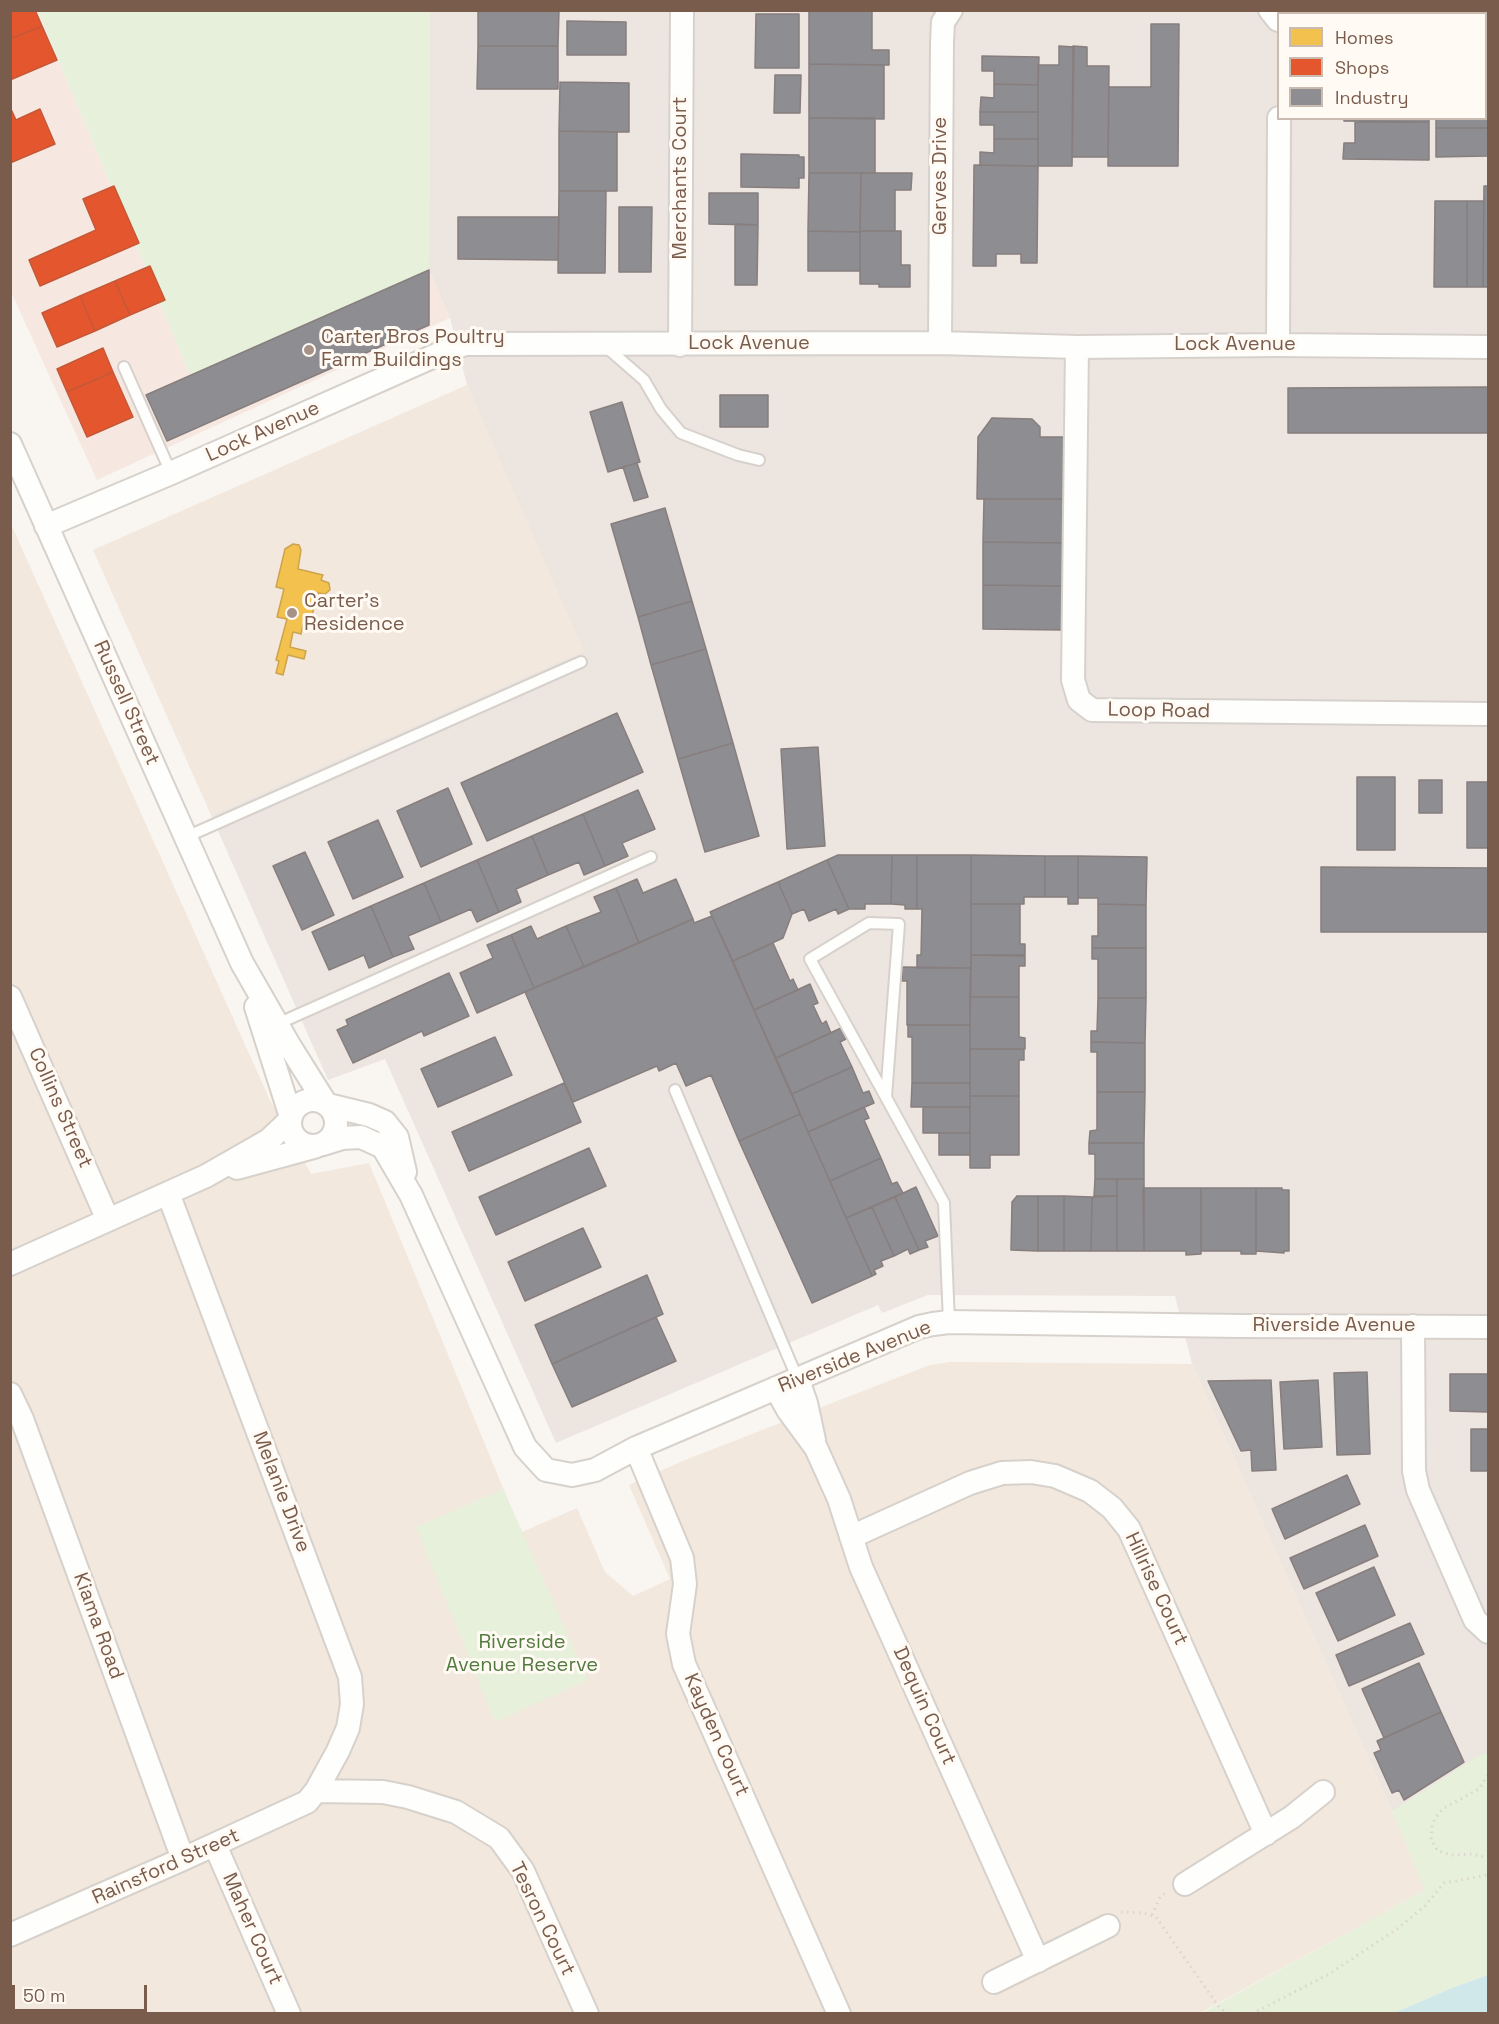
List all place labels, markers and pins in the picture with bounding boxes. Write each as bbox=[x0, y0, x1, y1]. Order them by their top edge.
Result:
place label: Carter Bros Poultry Farm Buildings bbox=[321, 326, 505, 373]
marker: Carter Bros Poultry Farm Buildings bbox=[302, 343, 316, 357]
place label: Carter's Residence bbox=[304, 590, 405, 637]
marker: Carter's Residence bbox=[285, 606, 299, 620]

